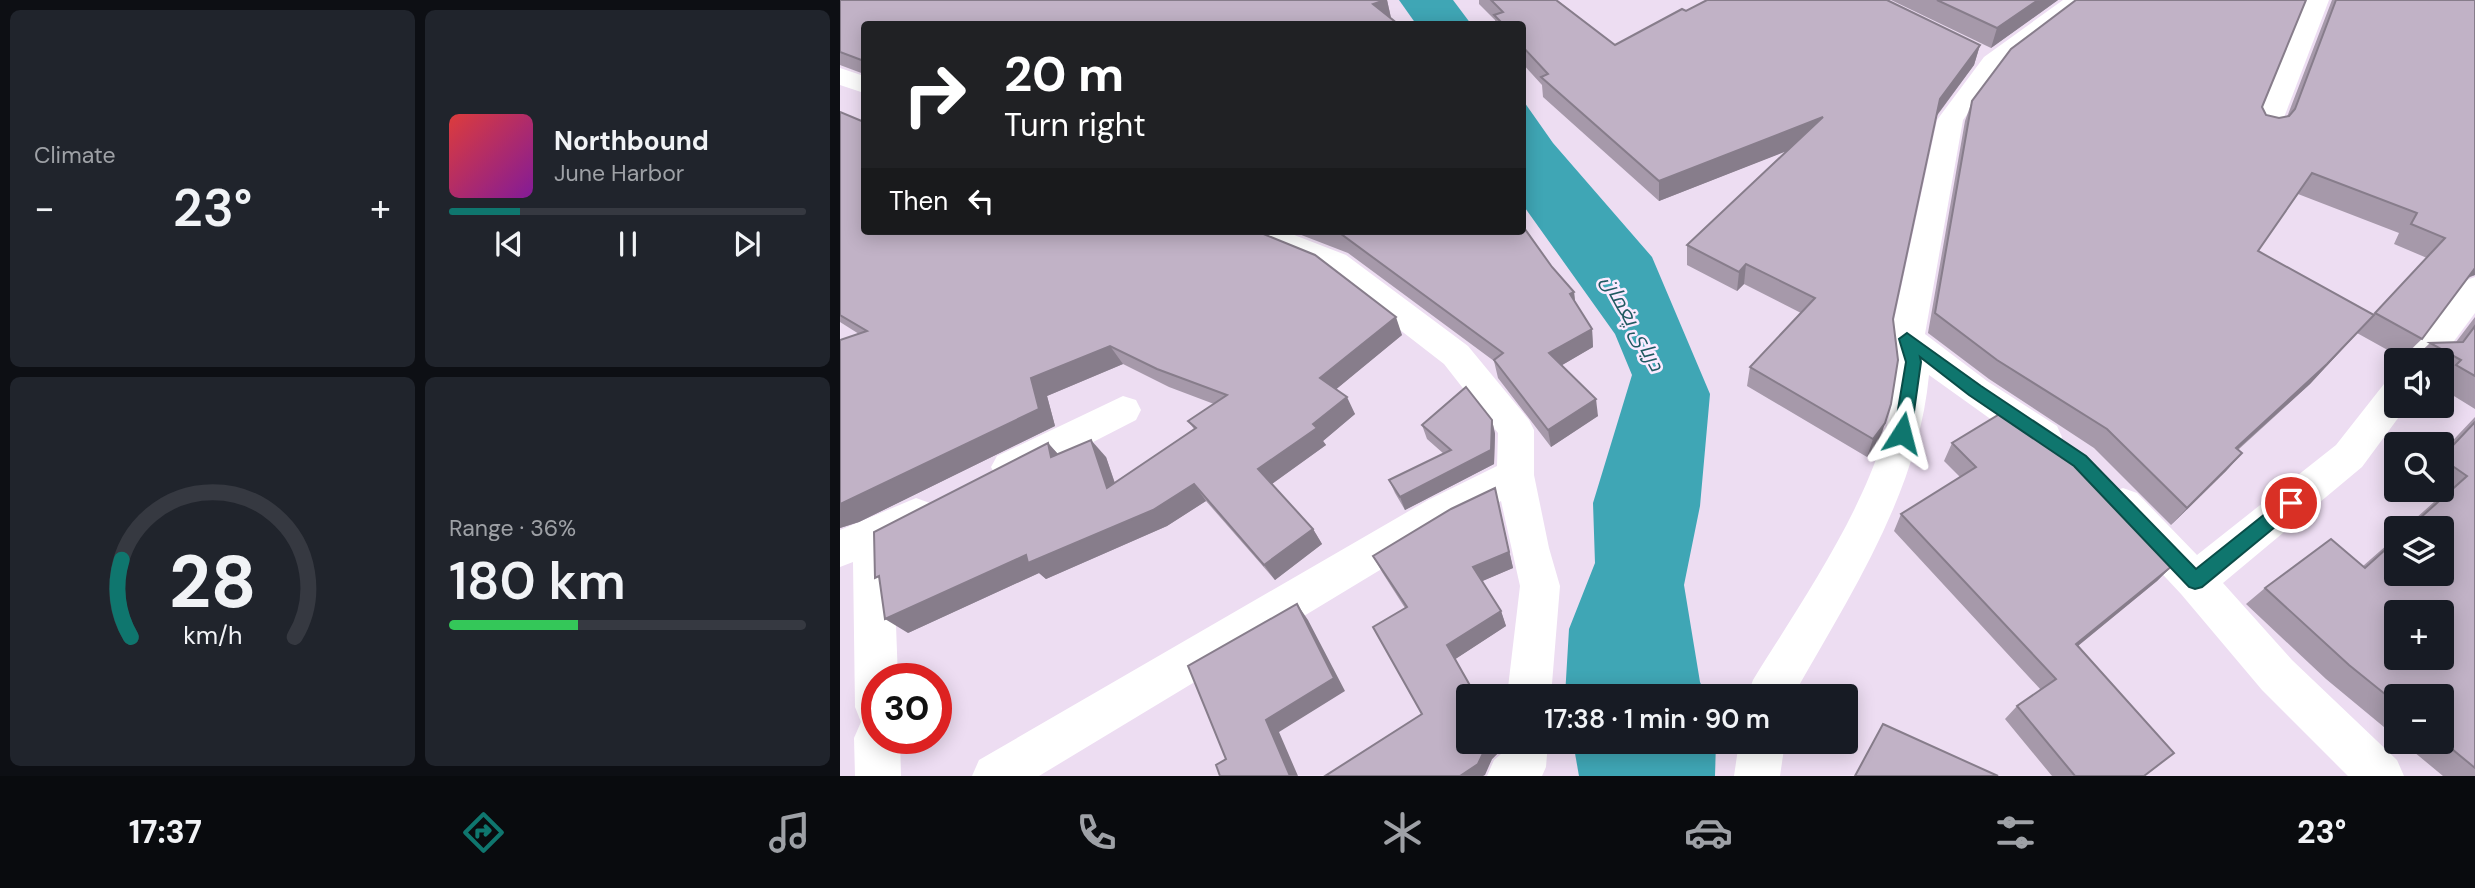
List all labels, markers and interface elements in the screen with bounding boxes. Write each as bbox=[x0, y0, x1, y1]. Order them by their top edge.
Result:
text: 20 m bbox=[1004, 42, 1124, 106]
icon: right bbox=[889, 49, 980, 140]
text: Turn right bbox=[1004, 104, 1146, 146]
text: Northbound bbox=[554, 124, 709, 158]
text: Climate bbox=[34, 140, 116, 170]
text: June Harbor bbox=[554, 158, 684, 188]
text: 23° bbox=[173, 174, 252, 242]
icon: left bbox=[962, 182, 1000, 220]
text: − bbox=[34, 183, 55, 233]
text: + bbox=[370, 183, 391, 233]
text: Then bbox=[889, 184, 948, 218]
icon: previous bbox=[490, 225, 528, 263]
icon: pause bbox=[609, 225, 647, 263]
icon: next bbox=[728, 225, 766, 263]
water label: دریای پغمان bbox=[1595, 270, 1671, 377]
map controls bbox=[2384, 348, 2454, 754]
button: sound bbox=[2384, 348, 2454, 418]
position arrow bbox=[1865, 396, 1939, 470]
button: search bbox=[2384, 432, 2454, 502]
pin bbox=[2261, 473, 2321, 533]
icon: arrive bbox=[2272, 484, 2310, 522]
text: Range · 36% bbox=[449, 513, 576, 543]
button: layers bbox=[2384, 516, 2454, 586]
text: 28 bbox=[169, 536, 256, 631]
text: 180 km bbox=[449, 547, 626, 615]
button: + bbox=[2384, 600, 2454, 670]
text: km/h bbox=[183, 619, 242, 652]
speed limit sign: 30 bbox=[861, 663, 952, 754]
button: − bbox=[2384, 684, 2454, 754]
text: 17:38 · 1 min · 90 m bbox=[1544, 702, 1770, 736]
icon: directions bbox=[459, 808, 508, 857]
icon: music bbox=[765, 808, 814, 857]
icon: phone bbox=[1072, 808, 1121, 857]
icon: climate bbox=[1378, 808, 1427, 857]
icon: car bbox=[1684, 808, 1733, 857]
icon: filters bbox=[1991, 808, 2040, 857]
text: 17:37 bbox=[129, 811, 202, 853]
text: 23° bbox=[2297, 811, 2346, 853]

